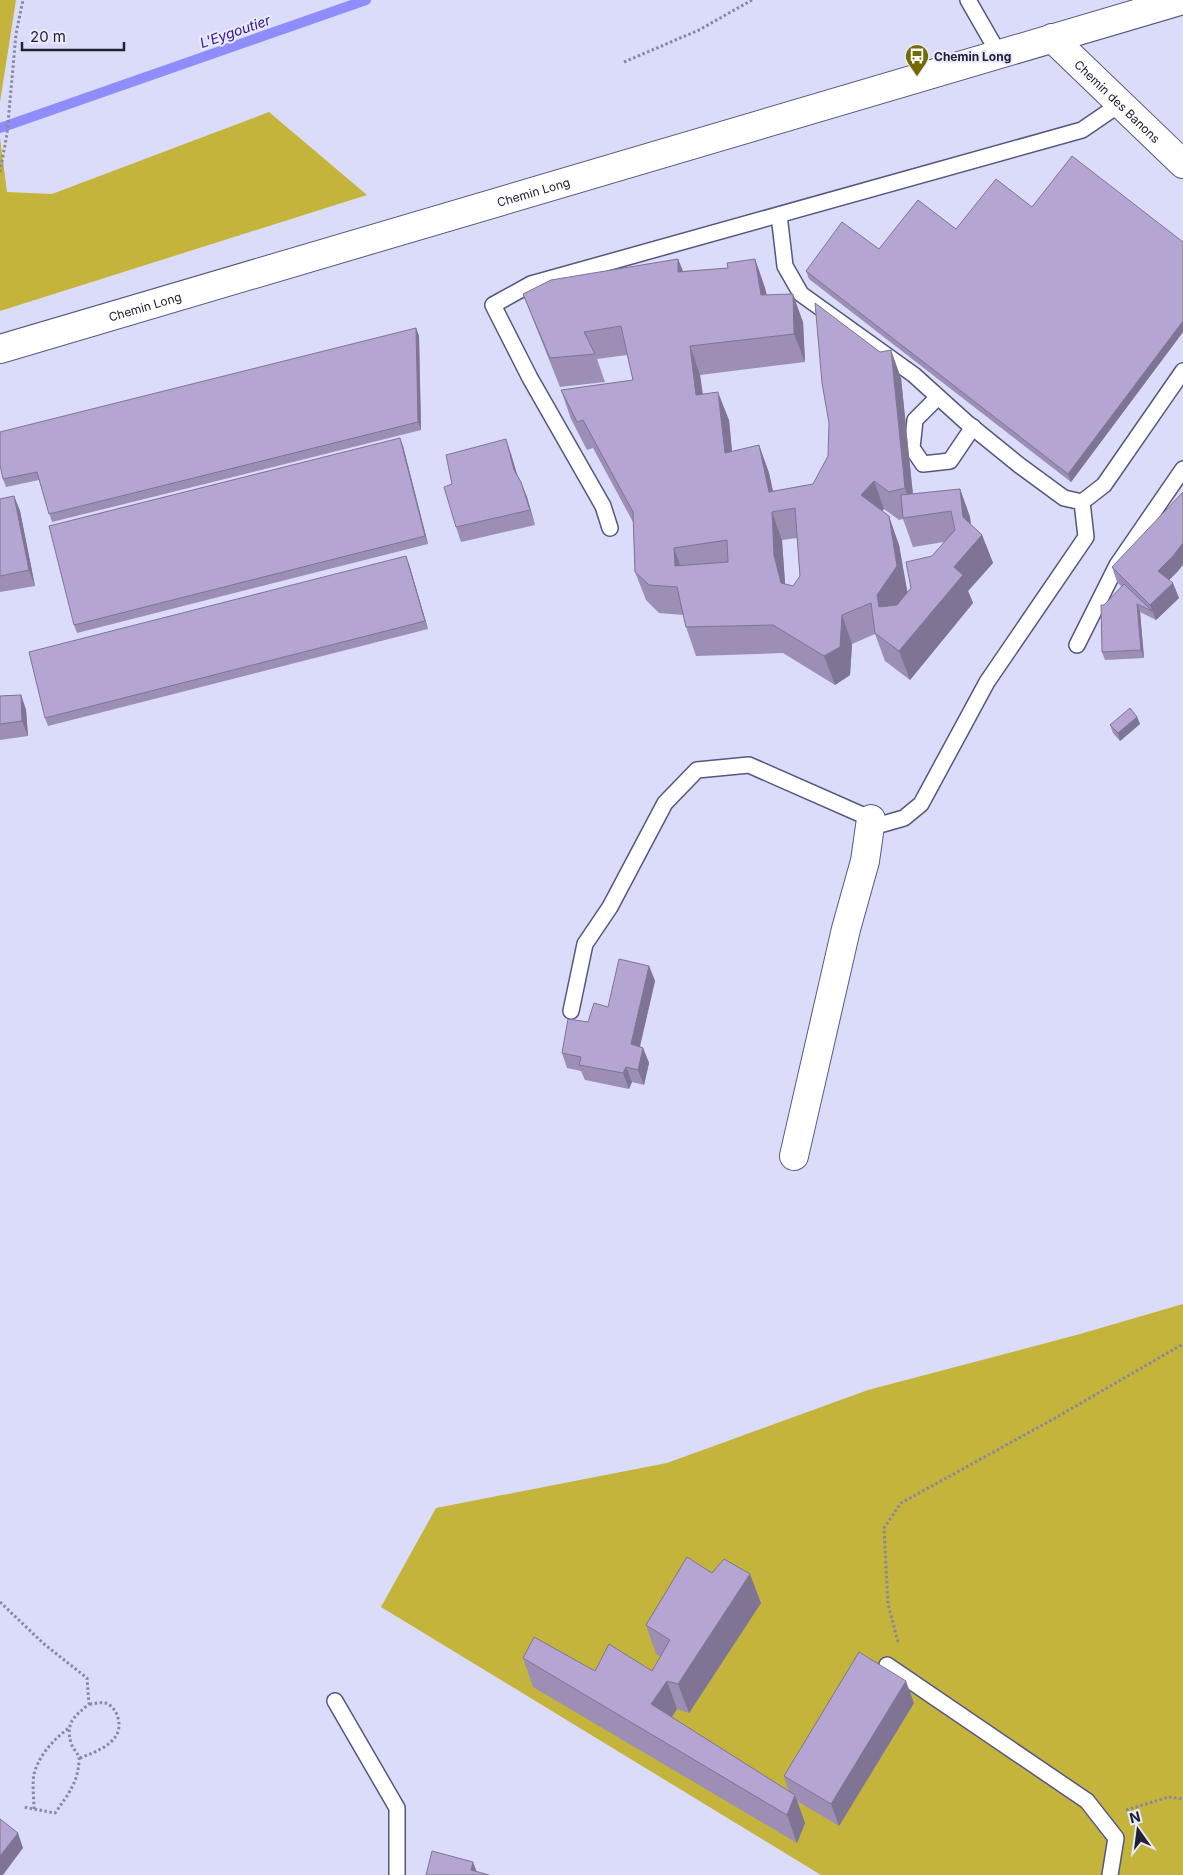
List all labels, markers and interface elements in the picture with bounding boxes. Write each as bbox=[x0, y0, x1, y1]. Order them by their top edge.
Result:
water label: L'Eygoutier bbox=[197, 11, 273, 51]
scale bar bbox=[22, 20, 125, 52]
text: 20 m bbox=[30, 27, 66, 46]
bus stop icon: Chemin Long bbox=[904, 43, 930, 77]
place label: Chemin Long bbox=[934, 49, 1011, 64]
street label: Chemin des Banons bbox=[1072, 56, 1164, 146]
street label: Chemin Long bbox=[495, 174, 571, 210]
street label: Chemin Long bbox=[107, 288, 183, 324]
north arrow bbox=[1113, 1805, 1163, 1855]
text: N bbox=[1128, 1807, 1142, 1826]

